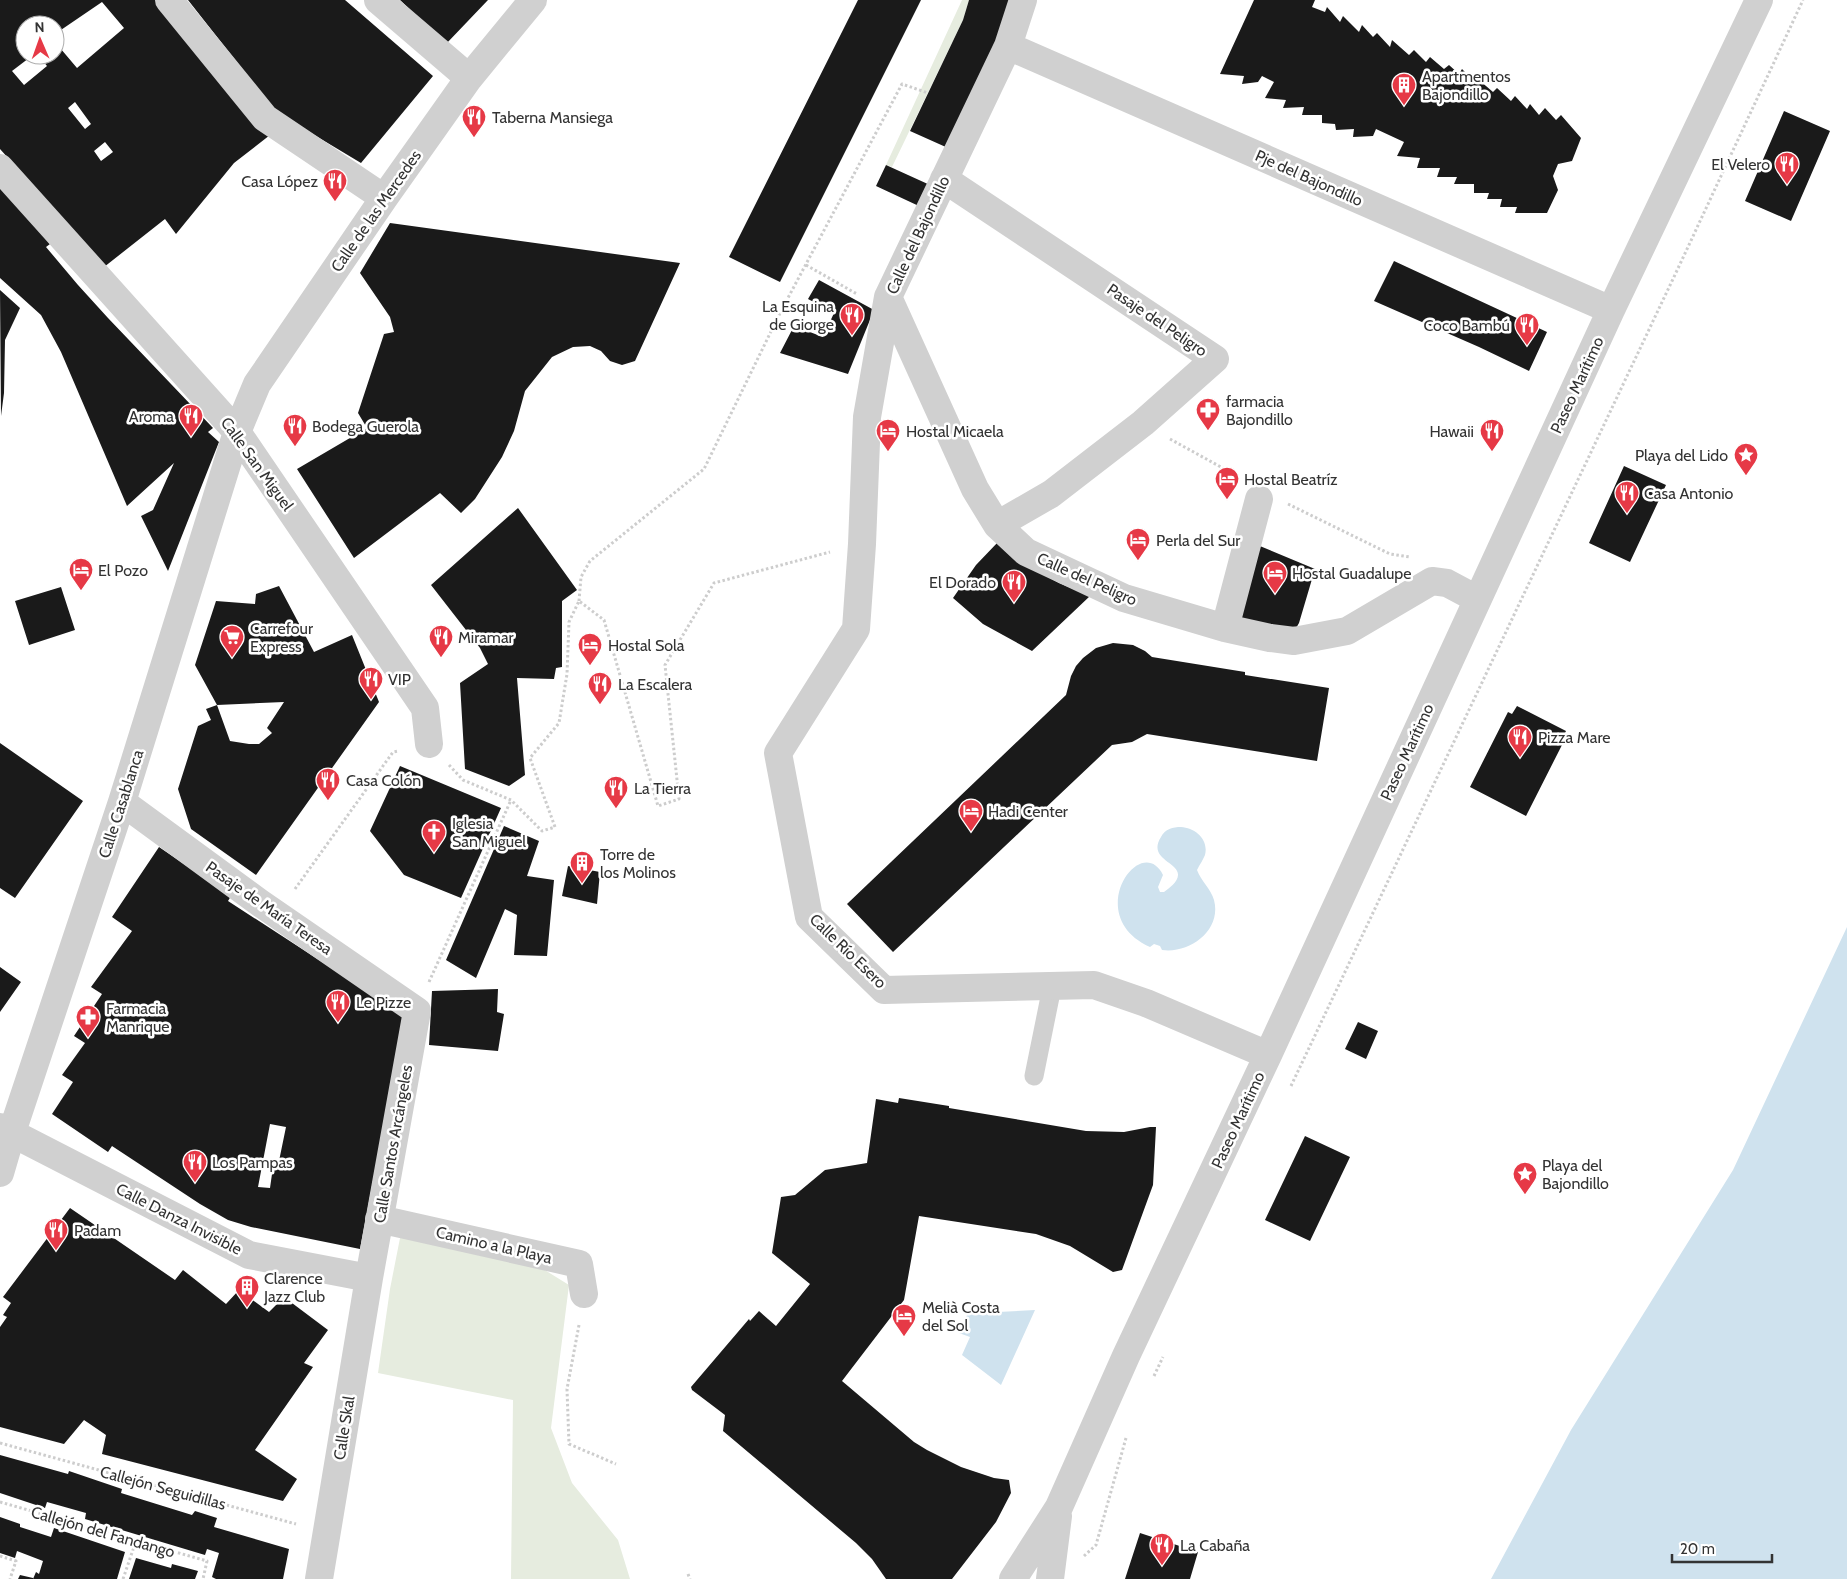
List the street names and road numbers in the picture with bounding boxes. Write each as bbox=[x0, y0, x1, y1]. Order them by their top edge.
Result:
street label: Calle de las Mercedes bbox=[327, 146, 425, 275]
street label: Pje del Bajondillo bbox=[1252, 146, 1366, 210]
street label: Calle del Bajondillo bbox=[882, 173, 954, 297]
street label: Pasaje del Peligro bbox=[1103, 280, 1211, 361]
street label: Paseo Marítimo bbox=[1546, 333, 1608, 436]
street label: Calle San Miguel bbox=[217, 414, 297, 515]
street label: Calle del Peligro bbox=[1034, 549, 1140, 610]
street label: Paseo Marítimo bbox=[1376, 700, 1438, 803]
street label: Calle Casablanca bbox=[95, 747, 148, 861]
street label: Pasaje de María Teresa bbox=[202, 857, 336, 959]
street label: Calle Río Esero bbox=[806, 910, 890, 992]
street label: Calle Santos Arcángeles bbox=[370, 1063, 416, 1225]
street label: Paseo Marítimo bbox=[1207, 1068, 1269, 1171]
street label: Calle Danza Invisible bbox=[113, 1179, 245, 1259]
street label: Camino a la Playa bbox=[434, 1222, 554, 1268]
street label: Calle Skal bbox=[330, 1394, 358, 1461]
street label: Callejón Seguidillas bbox=[98, 1462, 228, 1514]
street label: Callejón del Fandango bbox=[29, 1502, 177, 1562]

